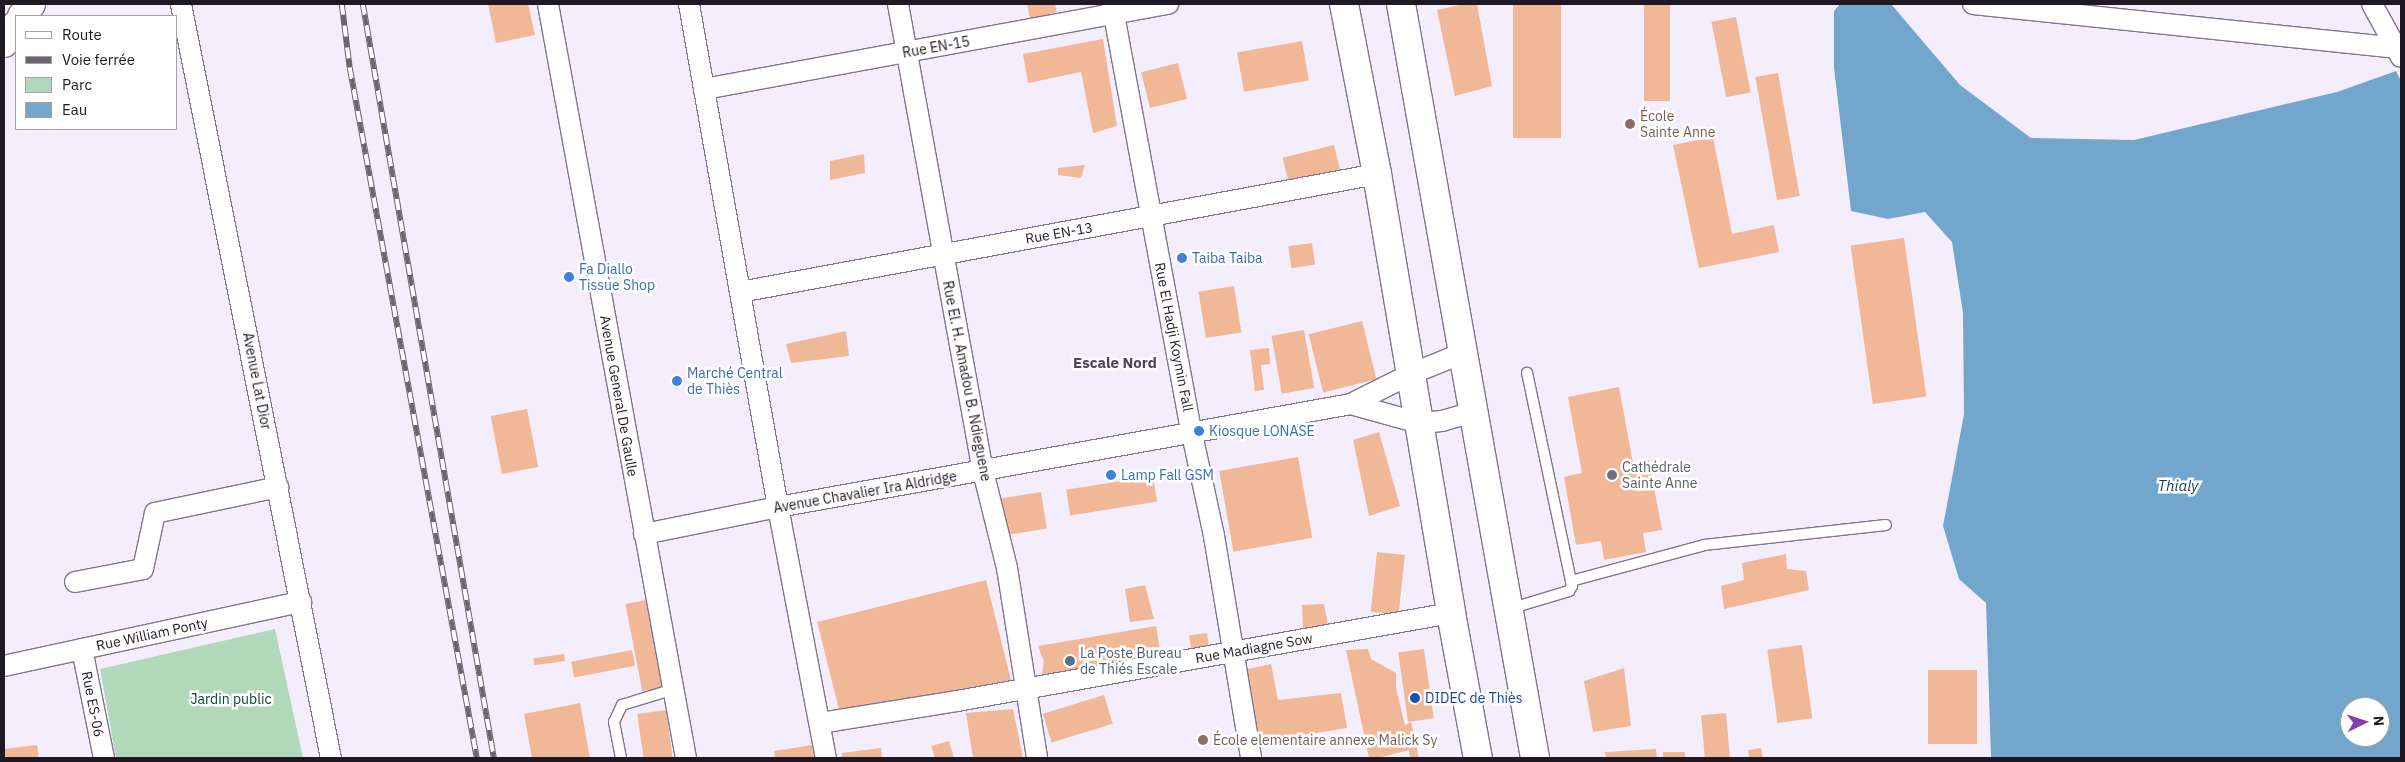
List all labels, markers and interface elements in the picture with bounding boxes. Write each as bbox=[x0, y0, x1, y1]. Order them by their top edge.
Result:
legend bbox=[15, 15, 178, 130]
text: Route bbox=[62, 25, 102, 44]
street label: Rue EN-15 bbox=[901, 33, 971, 61]
text: Voie ferrée bbox=[62, 50, 135, 69]
text: Parc bbox=[62, 75, 92, 94]
text: Eau bbox=[62, 100, 87, 119]
place label: École Sainte Anne bbox=[1640, 108, 1715, 140]
marker: École Sainte Anne bbox=[1624, 118, 1636, 130]
street label: Rue EN-13 bbox=[1024, 219, 1094, 247]
place label: Taiba Taiba bbox=[1192, 250, 1263, 266]
marker: Taiba Taiba bbox=[1176, 252, 1188, 264]
place label: Fa Diallo Tissue Shop bbox=[579, 261, 655, 294]
street label: Rue El Hadji Koymin Fall bbox=[1151, 261, 1197, 413]
marker: Fa Diallo Tissue Shop bbox=[563, 271, 575, 283]
street label: Rue El. H. Amadou B. Ndieguene bbox=[939, 279, 995, 483]
street label: Avenue General De Gaulle bbox=[597, 314, 641, 478]
street label: Avenue Lat Dior bbox=[239, 331, 275, 431]
district label: Escale Nord bbox=[1073, 354, 1157, 372]
place label: Marché Central de Thiès bbox=[687, 365, 783, 398]
marker: Marché Central de Thiès bbox=[671, 375, 683, 387]
place label: Kiosque LONASE bbox=[1209, 423, 1315, 439]
marker: Kiosque LONASE bbox=[1193, 425, 1205, 437]
place label: Cathédrale Sainte Anne bbox=[1622, 459, 1697, 492]
place label: Lamp Fall GSM bbox=[1121, 467, 1214, 483]
street label: Avenue Chavalier Ira Aldridge bbox=[772, 468, 958, 516]
marker: Lamp Fall GSM bbox=[1105, 469, 1117, 481]
marker: Cathédrale Sainte Anne bbox=[1606, 469, 1618, 481]
water label: Thialy bbox=[2158, 477, 2198, 495]
street label: Rue William Ponty bbox=[95, 614, 209, 654]
street label: Rue Madiagne Sow bbox=[1194, 629, 1314, 667]
place label: La Poste Bureau de Thiés Escale bbox=[1080, 645, 1182, 678]
marker: La Poste Bureau de Thiés Escale bbox=[1064, 655, 1076, 667]
street label: Rue ES-06 bbox=[78, 670, 108, 738]
place label: DIDEC de Thiès bbox=[1425, 690, 1523, 706]
park label: Jardin public bbox=[190, 691, 272, 707]
marker: DIDEC de Thiès bbox=[1409, 692, 1421, 704]
north arrow bbox=[2340, 697, 2390, 747]
text: N bbox=[2370, 715, 2388, 727]
place label: École elementaire annexe Malick Sy bbox=[1213, 732, 1437, 748]
marker: École elementaire annexe Malick Sy bbox=[1197, 734, 1209, 746]

